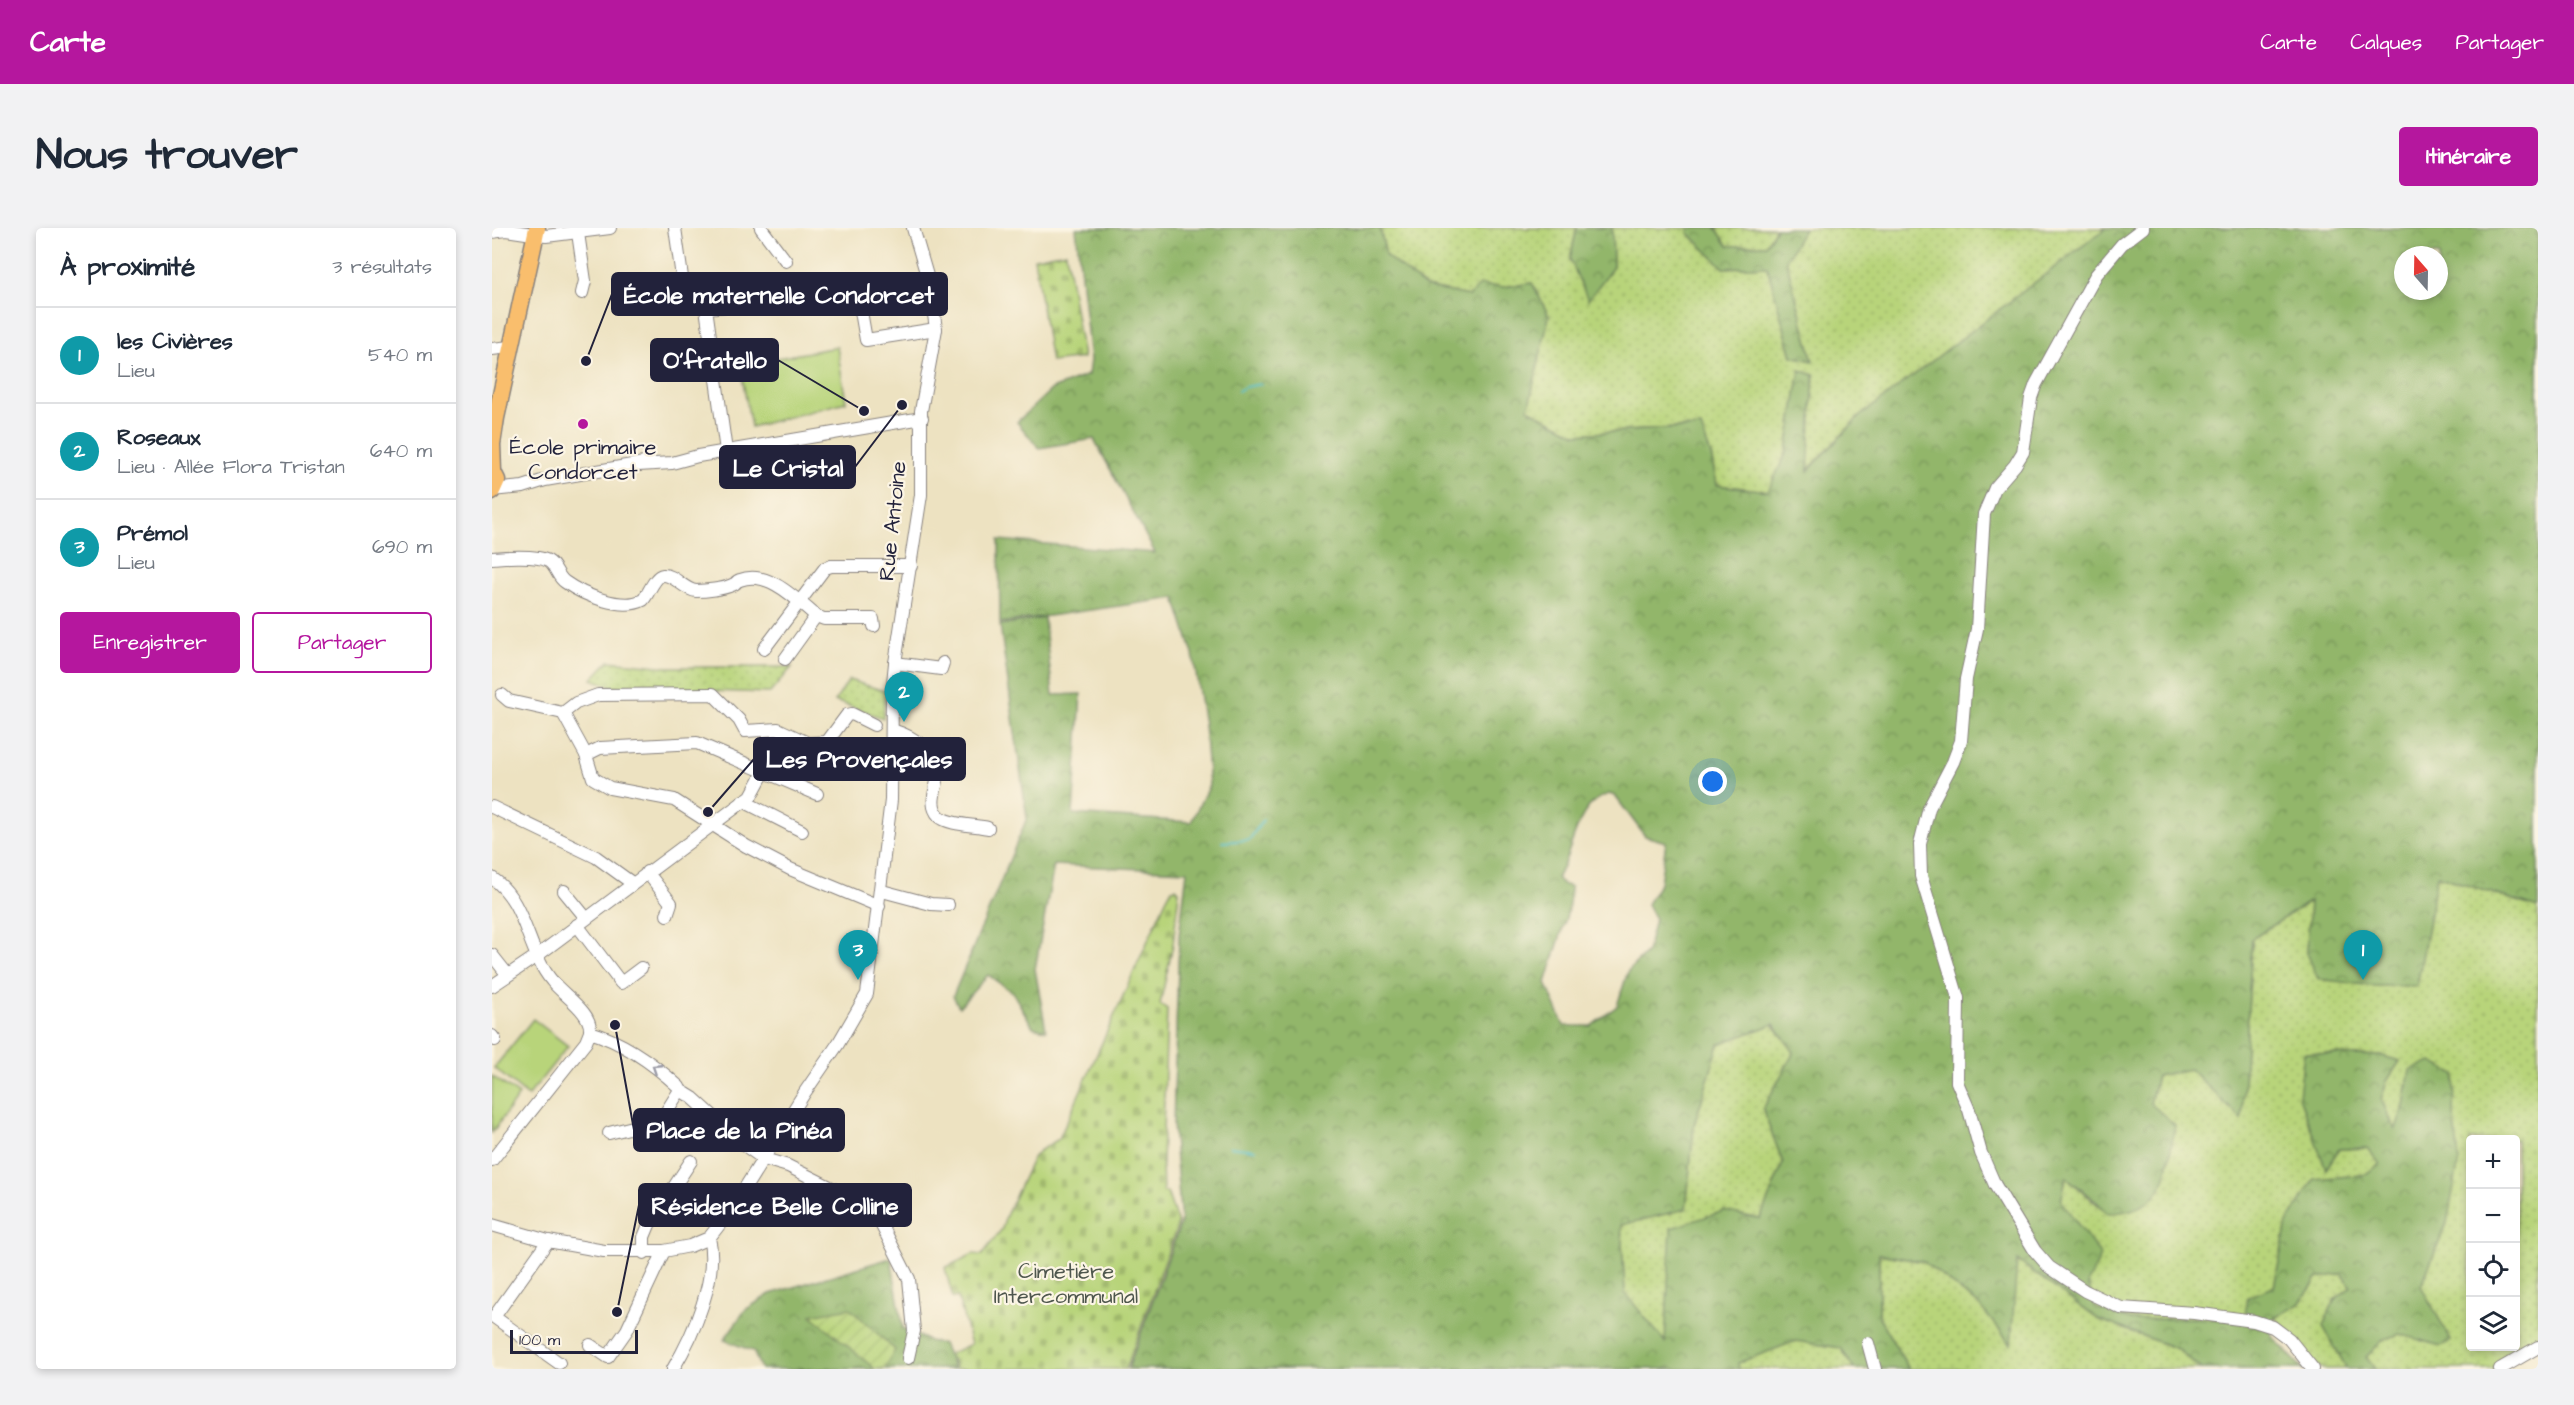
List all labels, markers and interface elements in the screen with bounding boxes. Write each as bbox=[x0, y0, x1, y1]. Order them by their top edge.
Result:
text: Carte bbox=[30, 23, 106, 62]
text: Carte bbox=[2260, 28, 2317, 57]
text: Calques bbox=[2350, 28, 2422, 57]
text: Partager bbox=[2455, 28, 2544, 57]
text: Nous trouver bbox=[36, 127, 298, 185]
button: Itinéraire bbox=[2399, 127, 2538, 186]
north arrow bbox=[2394, 246, 2448, 300]
text: À proximité bbox=[60, 249, 195, 285]
text: 3 résultats bbox=[332, 253, 432, 281]
callout: École maternelle Condorcet bbox=[612, 273, 947, 315]
text: École maternelle Condorcet bbox=[624, 279, 935, 313]
text: les Civières bbox=[117, 326, 233, 357]
callout: O’fratello bbox=[651, 339, 778, 381]
text: 1 bbox=[78, 341, 81, 369]
text: 540 m bbox=[368, 341, 432, 369]
text: O’fratello bbox=[663, 344, 767, 378]
text: Lieu bbox=[117, 357, 155, 385]
marker: École primaire Condorcet bbox=[576, 417, 590, 431]
text: Roseaux bbox=[117, 422, 201, 453]
place label: École primaire Condorcet bbox=[510, 432, 657, 488]
text: 2 bbox=[74, 437, 85, 465]
text: 640 m bbox=[370, 437, 432, 465]
callout: Le Cristal bbox=[720, 446, 855, 488]
text: Le Cristal bbox=[733, 452, 844, 486]
text: Lieu · Allée Flora Tristan bbox=[117, 453, 345, 481]
street label: Rue Antoine bbox=[871, 460, 915, 582]
text: Prémol bbox=[117, 518, 188, 549]
text: 3 bbox=[74, 533, 85, 561]
text: 690 m bbox=[372, 533, 432, 561]
text: Lieu bbox=[117, 549, 155, 577]
button: Enregistrer bbox=[60, 612, 240, 673]
button: Partager bbox=[252, 612, 432, 673]
pin: 2 bbox=[884, 672, 924, 722]
callout: Les Provençales bbox=[754, 738, 965, 780]
text: Les Provençales bbox=[766, 743, 952, 777]
your location bbox=[1698, 767, 1727, 796]
pin: 3 bbox=[838, 930, 878, 980]
pin: 1 bbox=[2344, 930, 2382, 980]
one-way arrow bbox=[652, 1064, 663, 1075]
callout: Place de la Pinéa bbox=[634, 1109, 844, 1151]
text: Place de la Pinéa bbox=[646, 1114, 833, 1148]
map controls bbox=[2466, 1135, 2520, 1351]
button: + bbox=[2466, 1135, 2520, 1189]
callout: Résidence Belle Colline bbox=[639, 1184, 911, 1226]
button: − bbox=[2466, 1189, 2520, 1243]
text: Résidence Belle Colline bbox=[651, 1190, 899, 1224]
button: locate bbox=[2466, 1243, 2520, 1297]
park label: Cimetière Intercommunal bbox=[994, 1256, 1138, 1312]
button: layers bbox=[2466, 1297, 2520, 1351]
scale bar bbox=[510, 1327, 638, 1354]
text: 100 m bbox=[519, 1329, 560, 1351]

